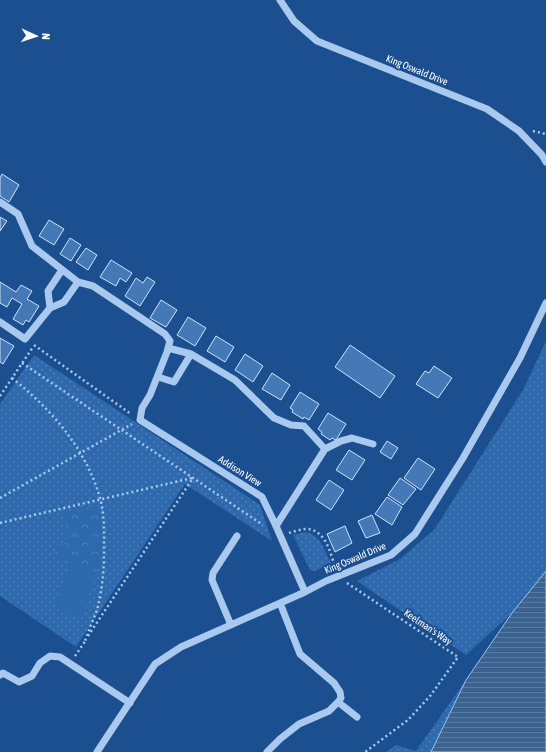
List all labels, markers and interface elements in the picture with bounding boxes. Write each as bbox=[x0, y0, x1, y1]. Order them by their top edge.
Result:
north arrow bbox=[16, 16, 56, 56]
text: N bbox=[40, 33, 52, 40]
street label: King Oswald Drive bbox=[384, 53, 450, 88]
street label: Addison View bbox=[216, 453, 264, 489]
street label: King Oswald Drive bbox=[323, 540, 388, 576]
street label: Keelman's Way bbox=[402, 607, 454, 647]

